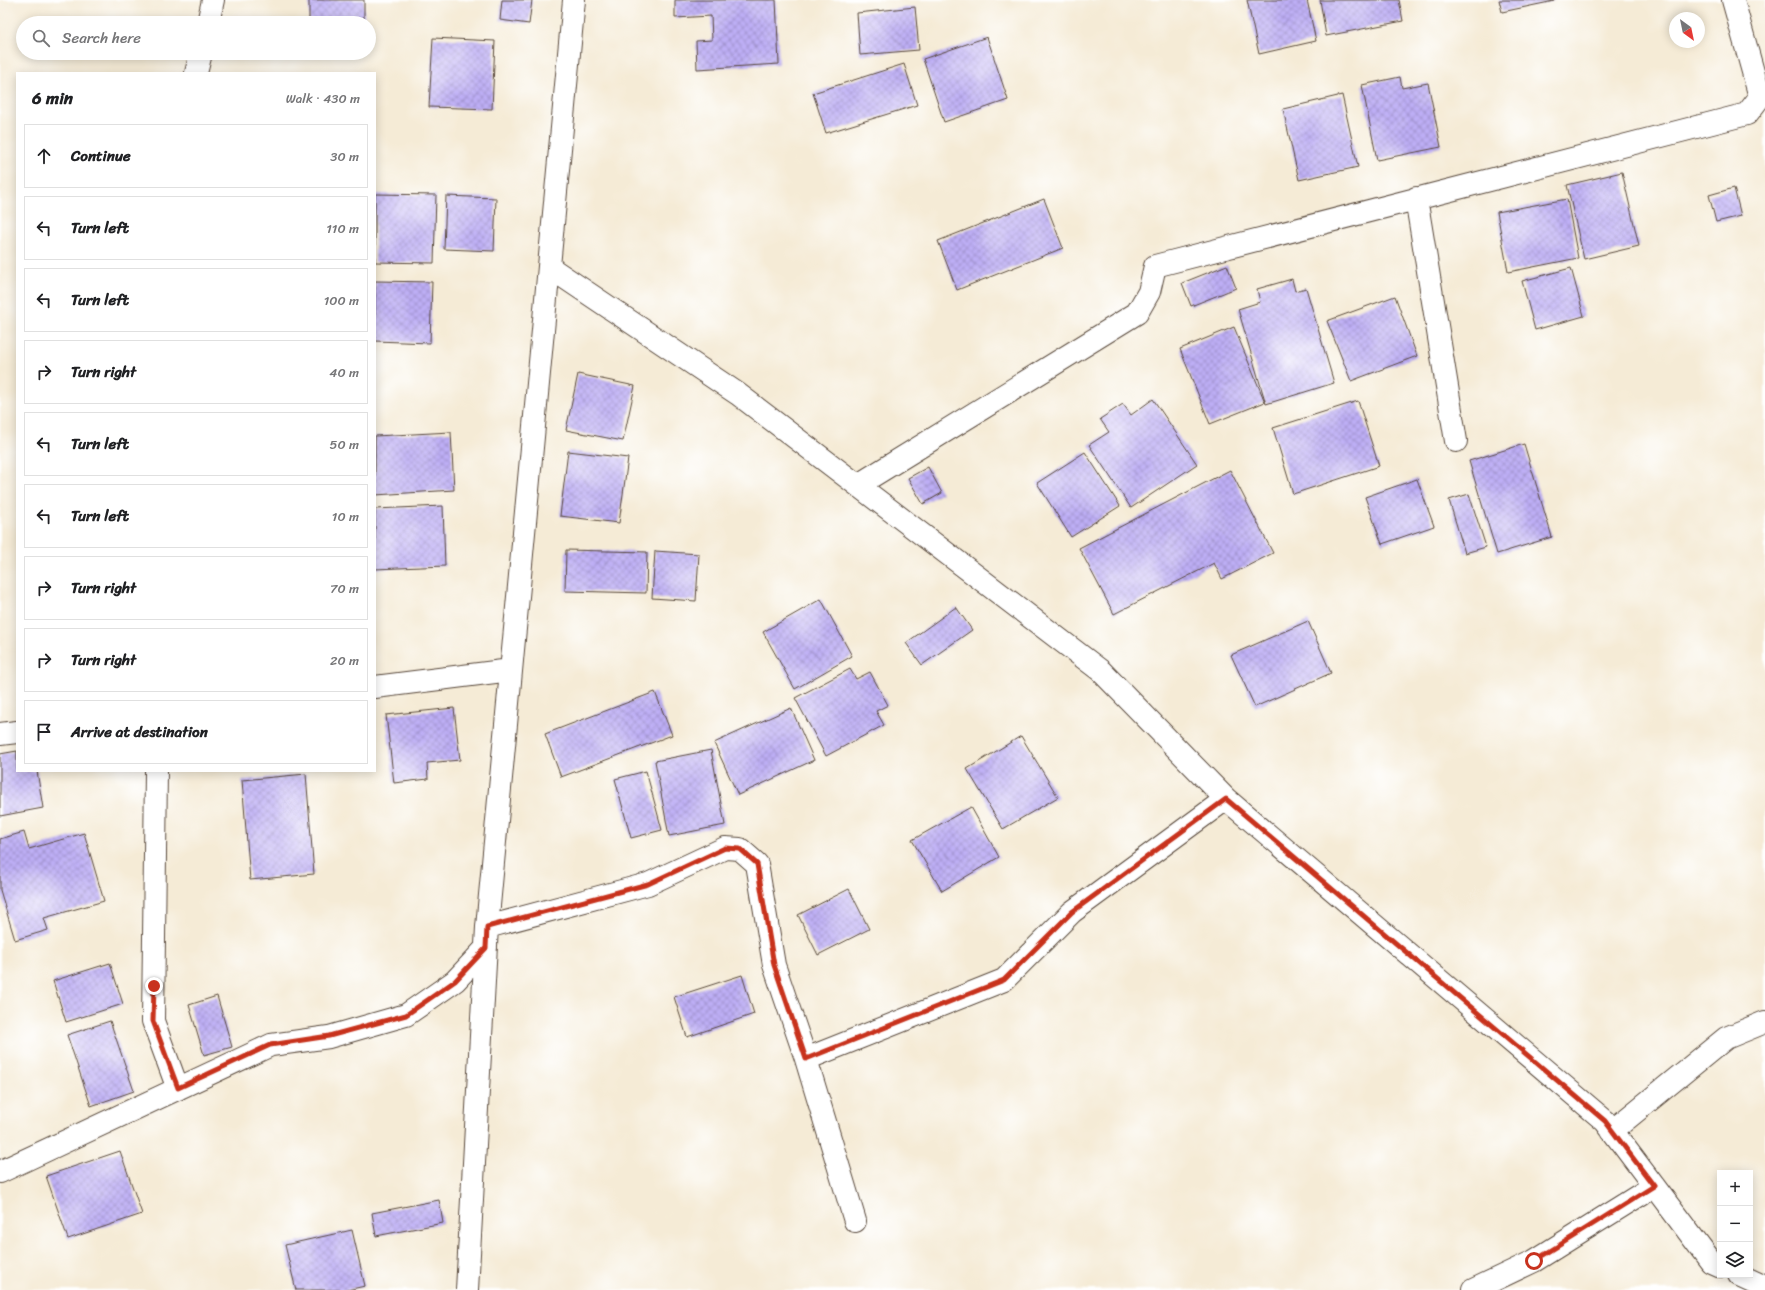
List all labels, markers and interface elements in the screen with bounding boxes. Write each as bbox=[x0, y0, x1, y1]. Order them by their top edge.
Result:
north arrow bbox=[1669, 12, 1705, 48]
search box bbox=[16, 16, 376, 60]
text: Search here bbox=[62, 25, 141, 51]
icon: search bbox=[30, 27, 52, 49]
text: 6 min bbox=[32, 83, 73, 113]
text: Walk · 430 m bbox=[286, 87, 360, 110]
text: Continue bbox=[71, 143, 131, 169]
icon: ahead bbox=[33, 145, 55, 167]
text: 30 m bbox=[330, 145, 359, 168]
text: Turn left bbox=[71, 215, 129, 241]
icon: left bbox=[33, 217, 55, 239]
text: 110 m bbox=[326, 217, 359, 240]
text: Turn left bbox=[71, 287, 129, 313]
icon: left bbox=[33, 289, 55, 311]
text: 100 m bbox=[324, 289, 359, 312]
text: Turn right bbox=[71, 359, 136, 385]
icon: right bbox=[33, 361, 55, 383]
text: 40 m bbox=[329, 361, 359, 384]
text: Turn left bbox=[71, 431, 129, 457]
icon: left bbox=[33, 433, 55, 455]
text: 50 m bbox=[329, 433, 359, 456]
text: Turn left bbox=[71, 503, 129, 529]
icon: left bbox=[33, 505, 55, 527]
text: 10 m bbox=[332, 505, 359, 528]
text: Turn right bbox=[71, 575, 136, 601]
icon: right bbox=[33, 577, 55, 599]
text: 70 m bbox=[330, 577, 359, 600]
text: Turn right bbox=[71, 647, 136, 673]
icon: right bbox=[33, 649, 55, 671]
text: 20 m bbox=[330, 649, 359, 672]
text: Arrive at destination bbox=[71, 719, 208, 745]
icon: arrive bbox=[33, 721, 55, 743]
route end bbox=[145, 977, 163, 995]
map controls bbox=[1717, 1170, 1753, 1278]
button: + bbox=[1717, 1170, 1753, 1206]
button: − bbox=[1717, 1206, 1753, 1242]
button: layers bbox=[1717, 1242, 1753, 1278]
route start bbox=[1525, 1252, 1543, 1270]

